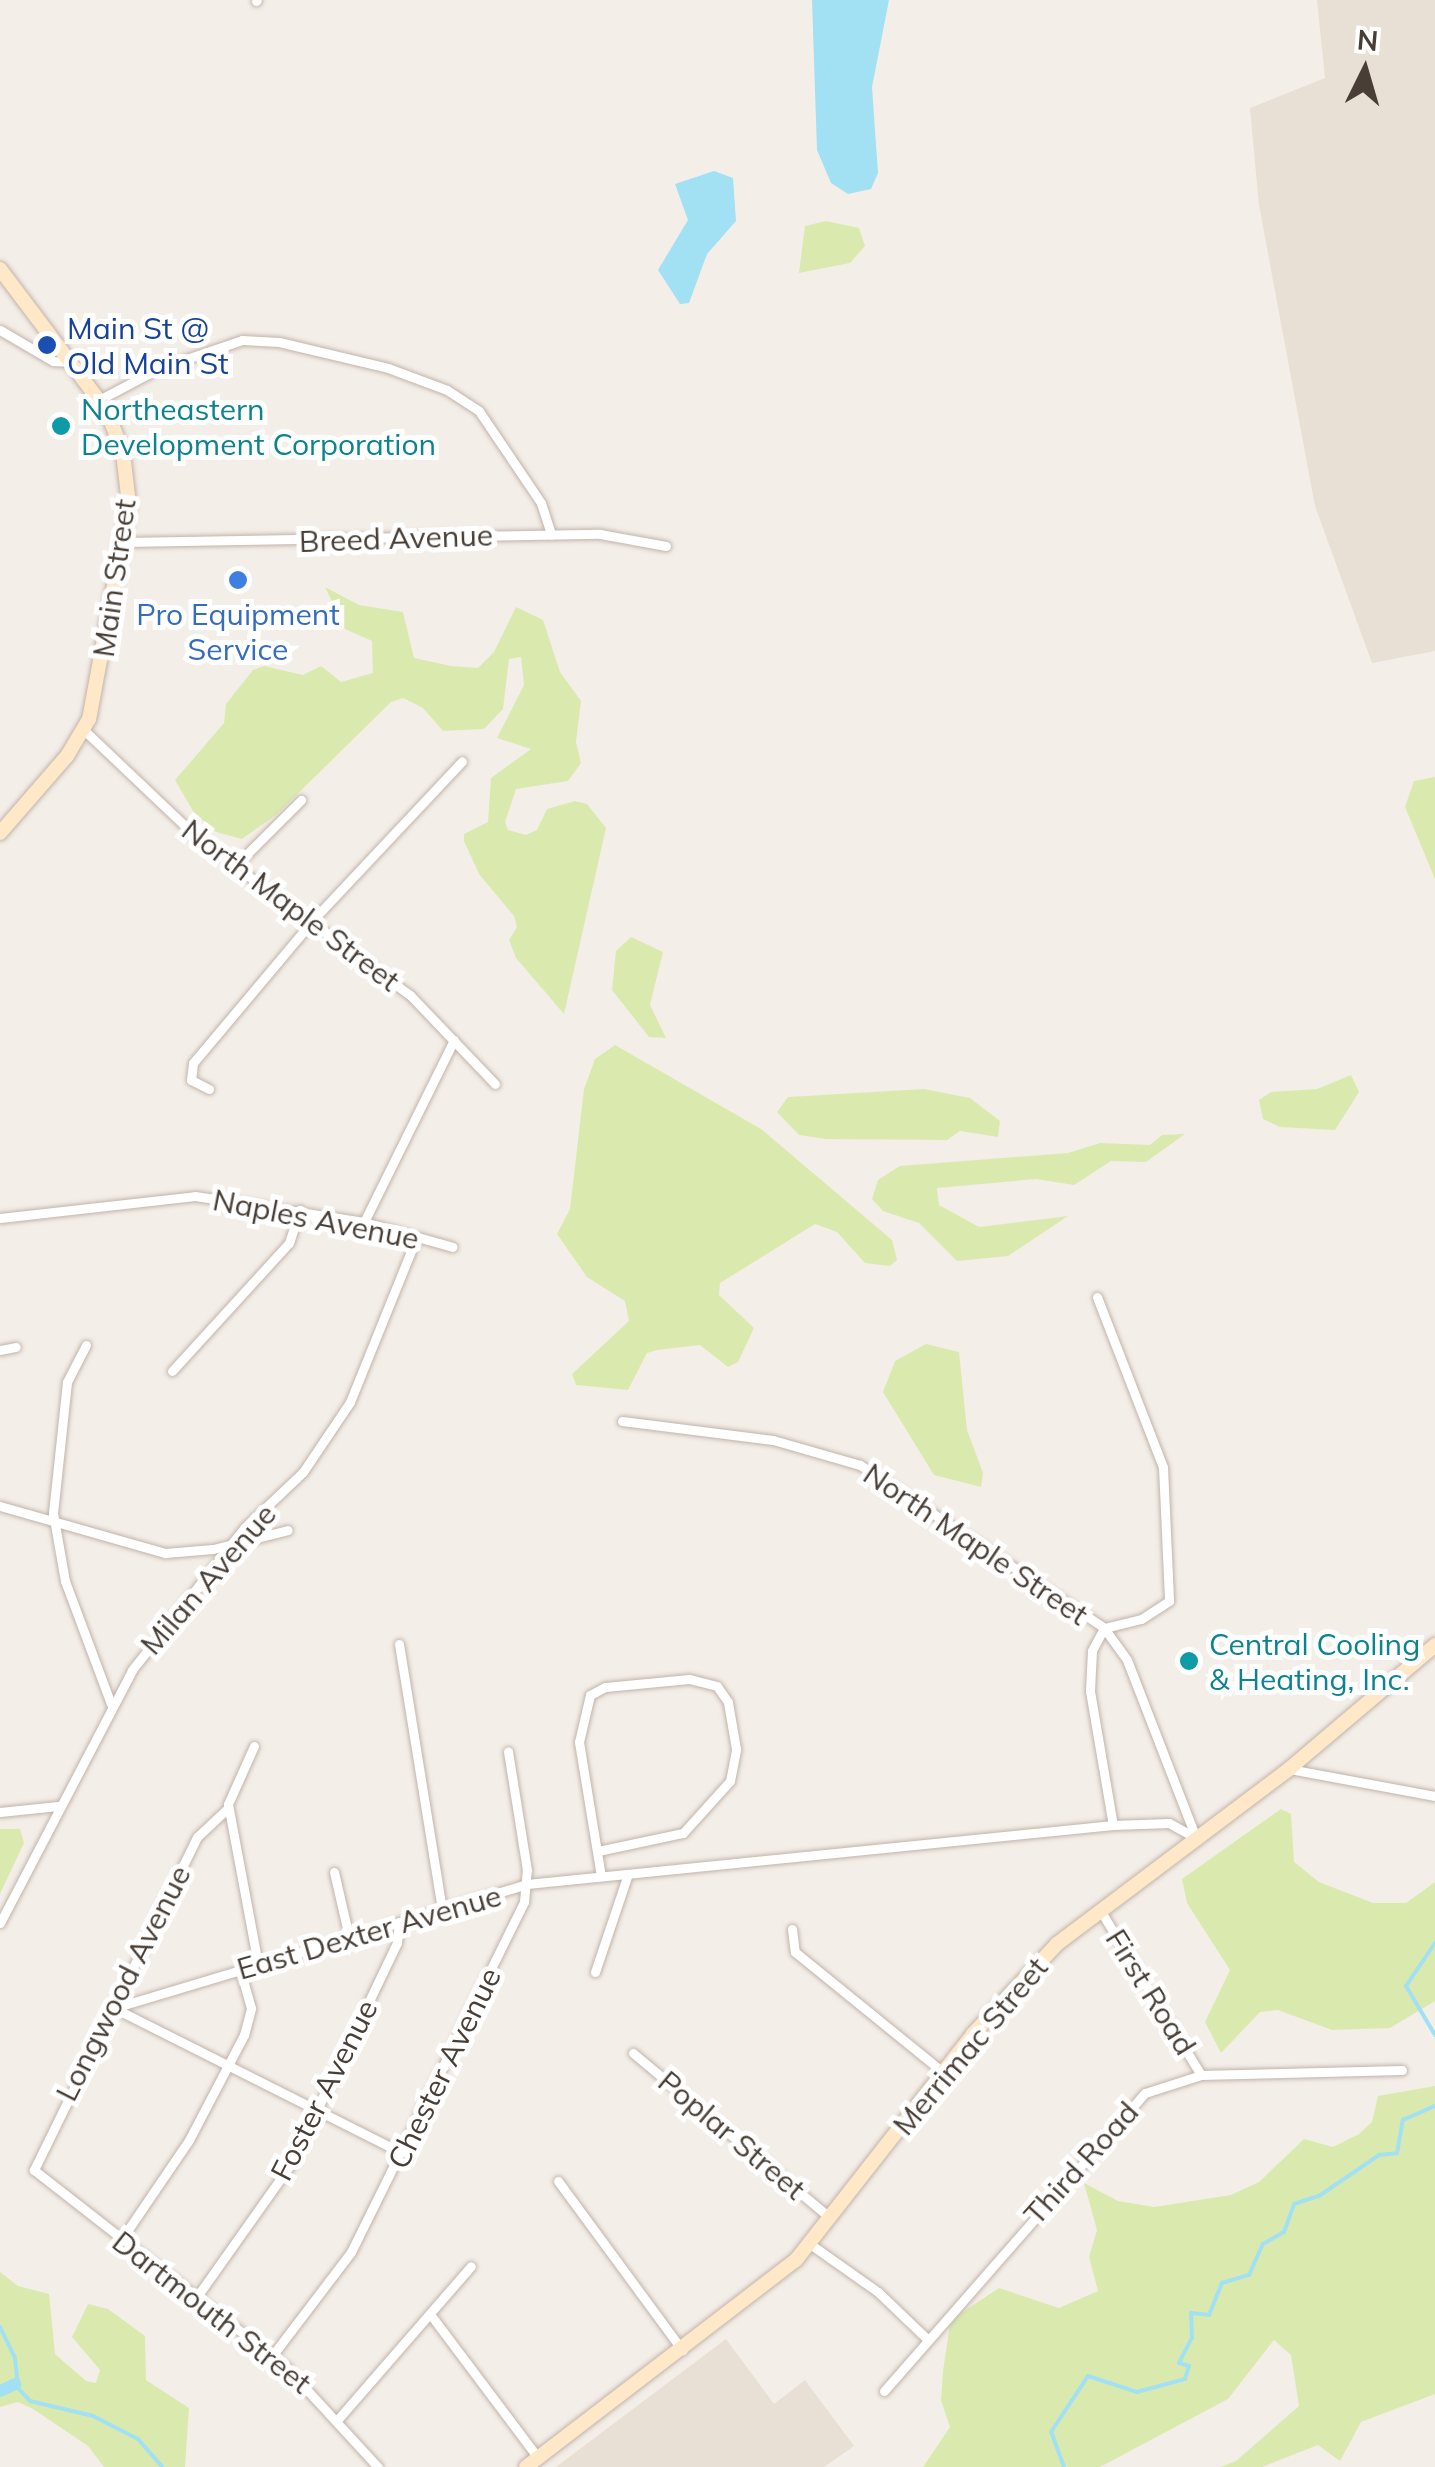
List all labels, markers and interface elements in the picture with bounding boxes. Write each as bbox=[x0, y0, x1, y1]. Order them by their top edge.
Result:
north arrow bbox=[1315, 20, 1415, 120]
text: N bbox=[1356, 21, 1380, 58]
place label: Main St @ Old Main St bbox=[67, 310, 229, 380]
marker: Main St @ Old Main St bbox=[36, 334, 58, 356]
place label: Northeastern Development Corporation bbox=[81, 391, 436, 462]
marker: Northeastern Development Corporation bbox=[50, 415, 72, 437]
street label: Main Street bbox=[85, 497, 143, 659]
street label: Breed Avenue bbox=[298, 517, 494, 559]
marker: Pro Equipment Service bbox=[227, 569, 249, 591]
place label: Pro Equipment Service bbox=[136, 596, 340, 666]
street label: North Maple Street bbox=[175, 811, 407, 999]
street label: Naples Avenue bbox=[210, 1181, 422, 1257]
street label: North Maple Street bbox=[857, 1456, 1095, 1632]
street label: Milan Avenue bbox=[133, 1496, 283, 1662]
place label: Central Cooling & Heating, Inc. bbox=[1209, 1626, 1420, 1696]
marker: Central Cooling & Heating, Inc. bbox=[1178, 1650, 1200, 1672]
street label: Longwood Avenue bbox=[48, 1859, 198, 2107]
street label: East Dexter Avenue bbox=[233, 1877, 505, 1987]
street label: First Road bbox=[1098, 1923, 1204, 2061]
street label: Merrimac Street bbox=[885, 1950, 1055, 2142]
street label: Chester Avenue bbox=[380, 1962, 508, 2174]
street label: Foster Avenue bbox=[263, 1994, 385, 2186]
street label: Poplar Street bbox=[651, 2063, 813, 2207]
street label: Third Road bbox=[1016, 2094, 1146, 2232]
street label: Dartmouth Street bbox=[105, 2223, 319, 2401]

